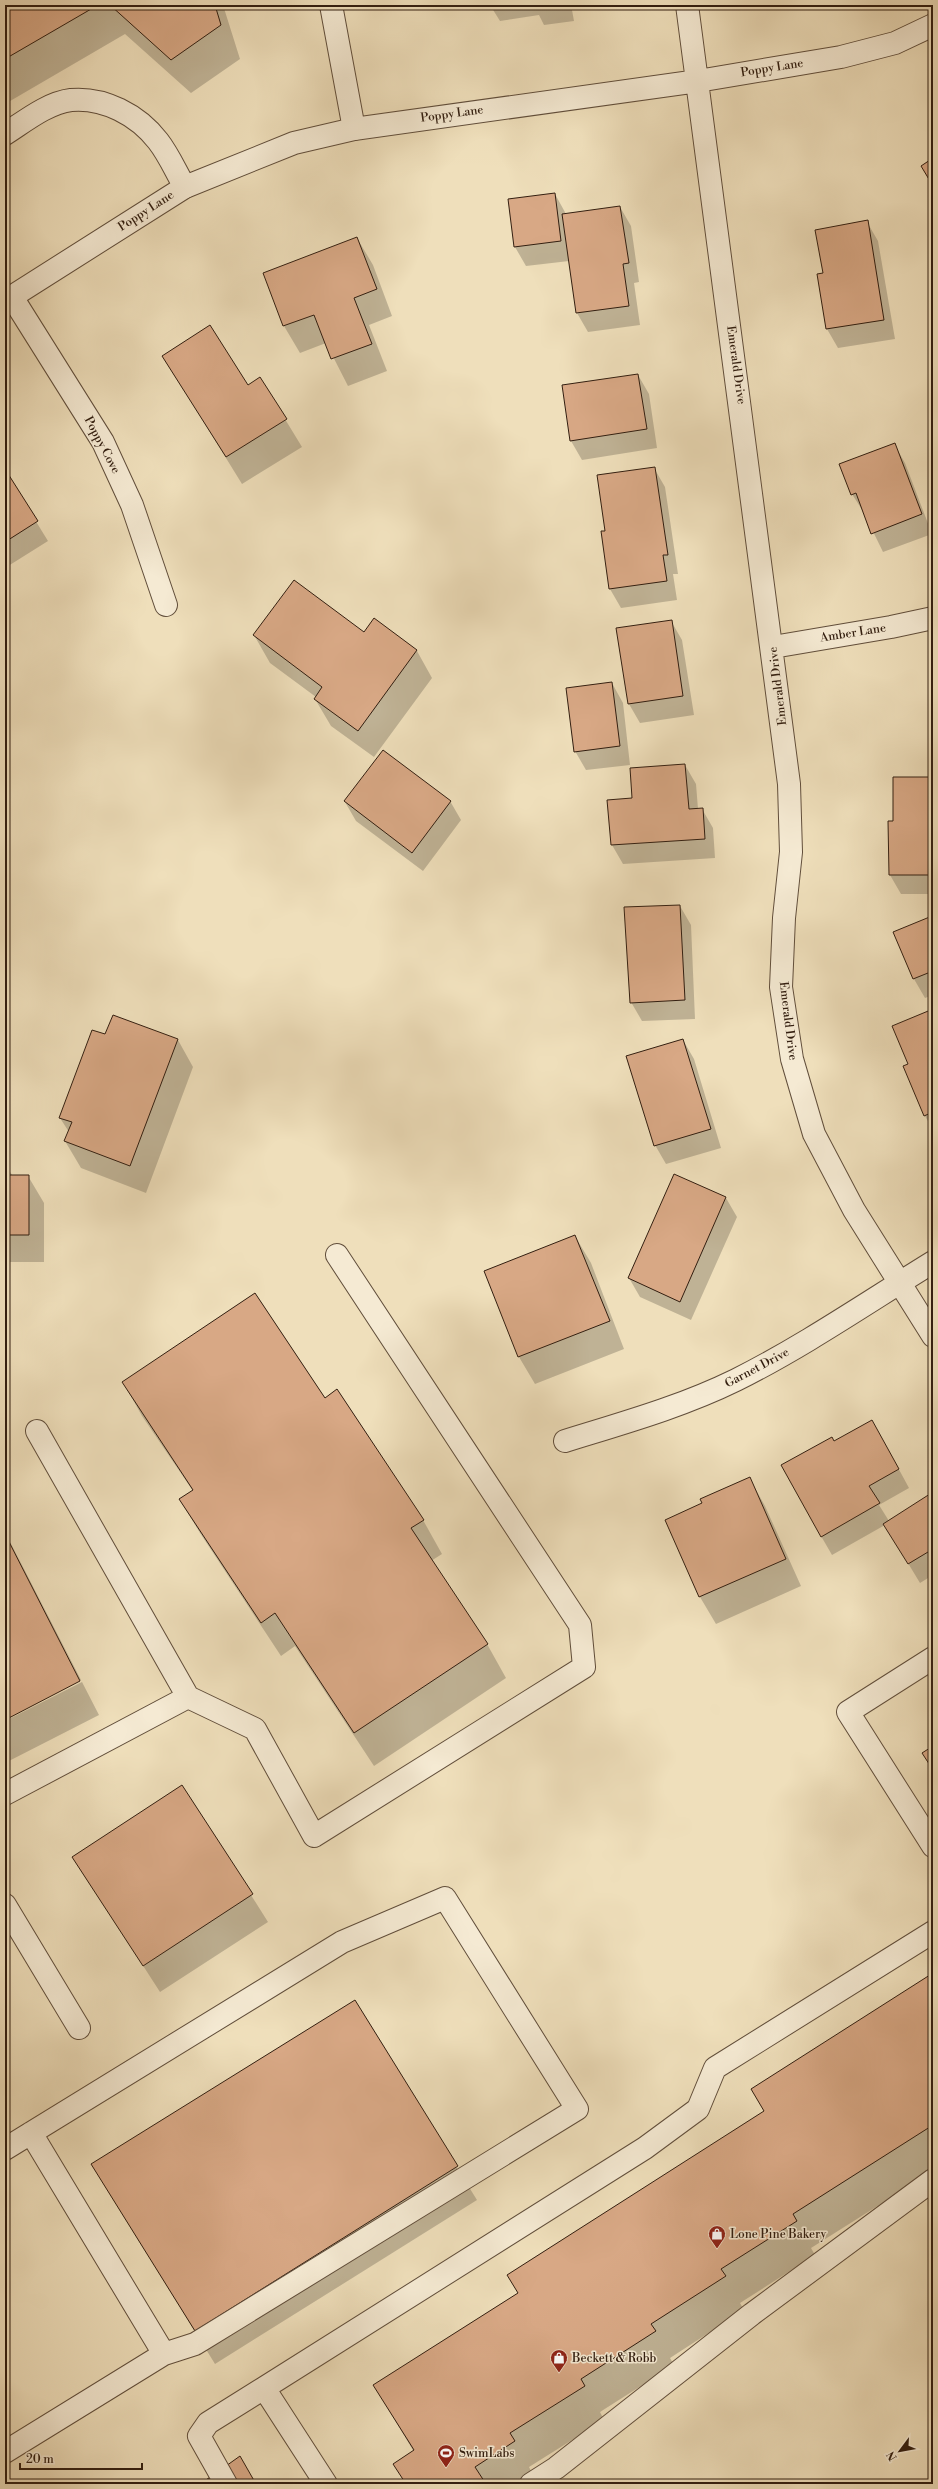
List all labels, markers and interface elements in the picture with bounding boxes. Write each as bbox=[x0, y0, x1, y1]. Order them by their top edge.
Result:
street label: Poppy Lane bbox=[740, 56, 804, 80]
street label: Poppy Lane bbox=[420, 102, 484, 126]
street label: Poppy Lane bbox=[115, 187, 177, 235]
street label: Emerald Drive bbox=[723, 325, 749, 405]
street label: Poppy Cove bbox=[81, 414, 123, 476]
street label: Amber Lane bbox=[818, 620, 887, 646]
street label: Emerald Drive bbox=[766, 646, 790, 726]
street label: Emerald Drive bbox=[776, 981, 800, 1061]
street label: Garnet Drive bbox=[722, 1345, 792, 1391]
shop icon: Lone Pine Bakery bbox=[707, 2224, 727, 2249]
place label: Lone Pine Bakery bbox=[730, 2227, 827, 2242]
shop icon: Beckett & Robb bbox=[549, 2348, 569, 2373]
place label: Beckett & Robb bbox=[571, 2351, 657, 2366]
north arrow bbox=[880, 2431, 920, 2471]
sports icon: SwimLabs bbox=[436, 2443, 456, 2468]
scale bar bbox=[20, 2445, 142, 2471]
place label: SwimLabs bbox=[459, 2446, 515, 2461]
text: N bbox=[884, 2448, 901, 2463]
text: 20 m bbox=[26, 2452, 54, 2467]

